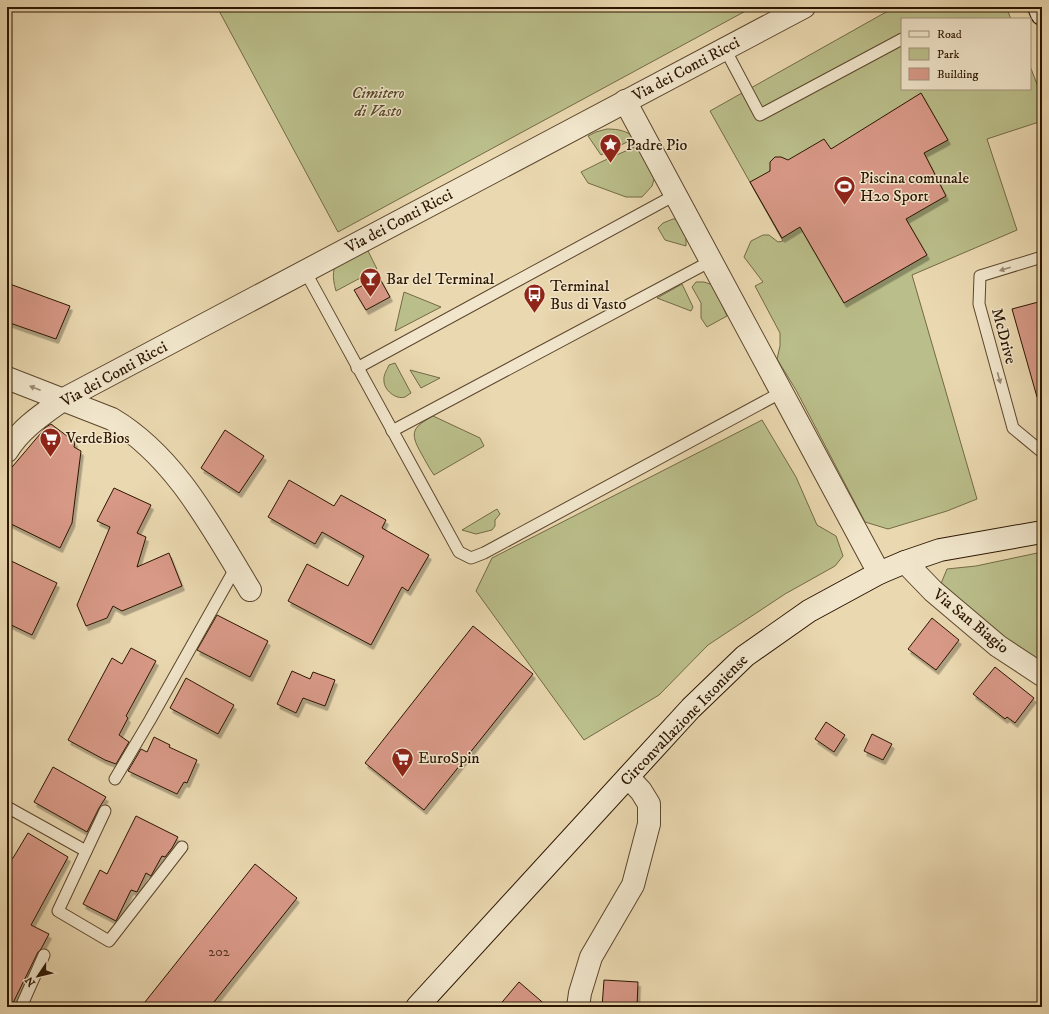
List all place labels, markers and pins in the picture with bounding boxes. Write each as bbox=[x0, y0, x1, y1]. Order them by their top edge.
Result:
place icon: Padre Pio bbox=[597, 132, 623, 165]
place label: Padre Pio bbox=[626, 135, 687, 155]
place label: Piscina comunale H20 Sport bbox=[860, 168, 970, 206]
sports icon: Piscina comunale H20 Sport bbox=[832, 174, 858, 207]
bar icon: Bar del Terminal bbox=[358, 266, 384, 299]
place label: Bar del Terminal bbox=[386, 269, 495, 289]
place label: Terminal Bus di Vasto bbox=[550, 276, 627, 314]
bus stop icon: Terminal Bus di Vasto bbox=[521, 282, 547, 315]
supermarket icon: VerdeBios bbox=[37, 425, 63, 458]
place label: VerdeBios bbox=[65, 428, 130, 448]
supermarket icon: EuroSpin bbox=[390, 745, 416, 778]
place label: EuroSpin bbox=[418, 748, 480, 768]

